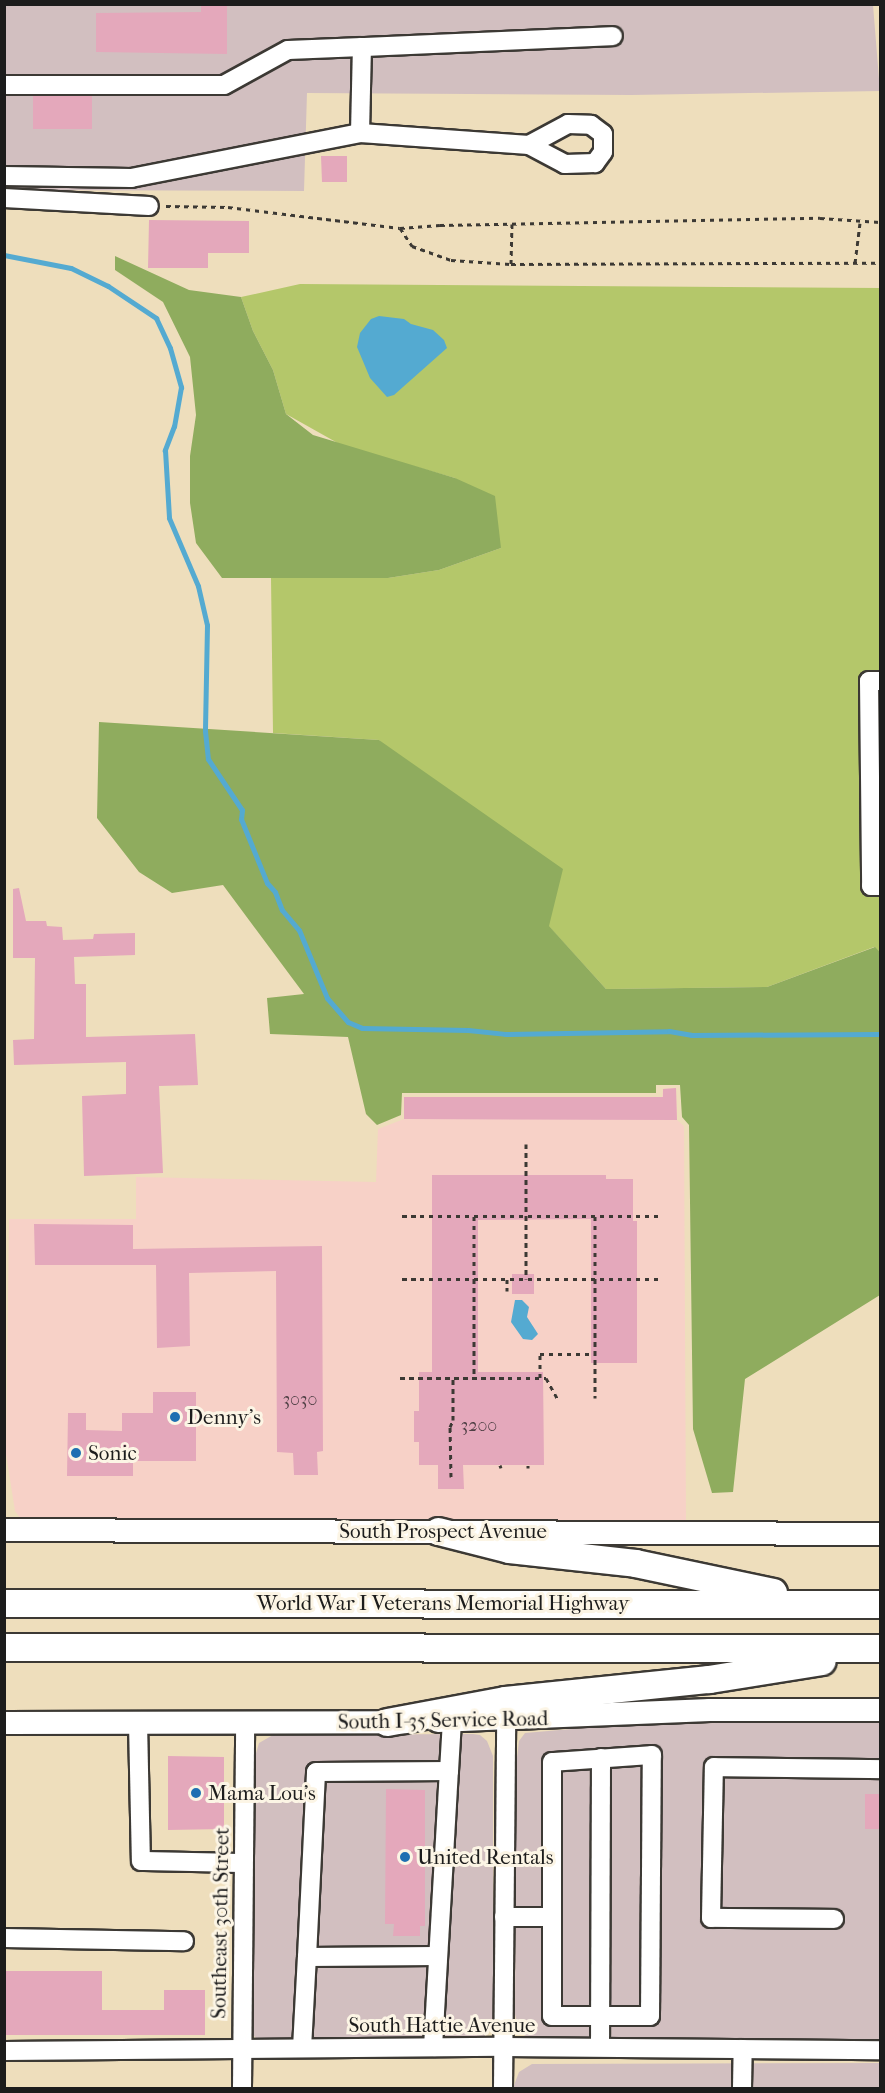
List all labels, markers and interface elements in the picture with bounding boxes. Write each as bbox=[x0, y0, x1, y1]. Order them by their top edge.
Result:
house number: 3030 bbox=[283, 1389, 317, 1411]
place label: Denny's bbox=[187, 1404, 261, 1430]
marker: Denny's bbox=[168, 1410, 182, 1424]
house number: 3200 bbox=[461, 1415, 497, 1437]
place label: Sonic bbox=[88, 1440, 137, 1466]
marker: Sonic bbox=[69, 1446, 83, 1460]
street label: South Prospect Avenue bbox=[339, 1518, 547, 1544]
street label: World War I Veterans Memorial Highway bbox=[257, 1590, 629, 1616]
street label: South I-35 Service Road bbox=[338, 1706, 548, 1734]
place label: Mama Lou's bbox=[208, 1780, 316, 1806]
marker: Mama Lou's bbox=[189, 1786, 203, 1800]
street label: Southeast 30th Street bbox=[206, 1827, 234, 2019]
place label: United Rentals bbox=[417, 1844, 554, 1870]
marker: United Rentals bbox=[398, 1850, 412, 1864]
street label: South Hattie Avenue bbox=[349, 2012, 535, 2038]

